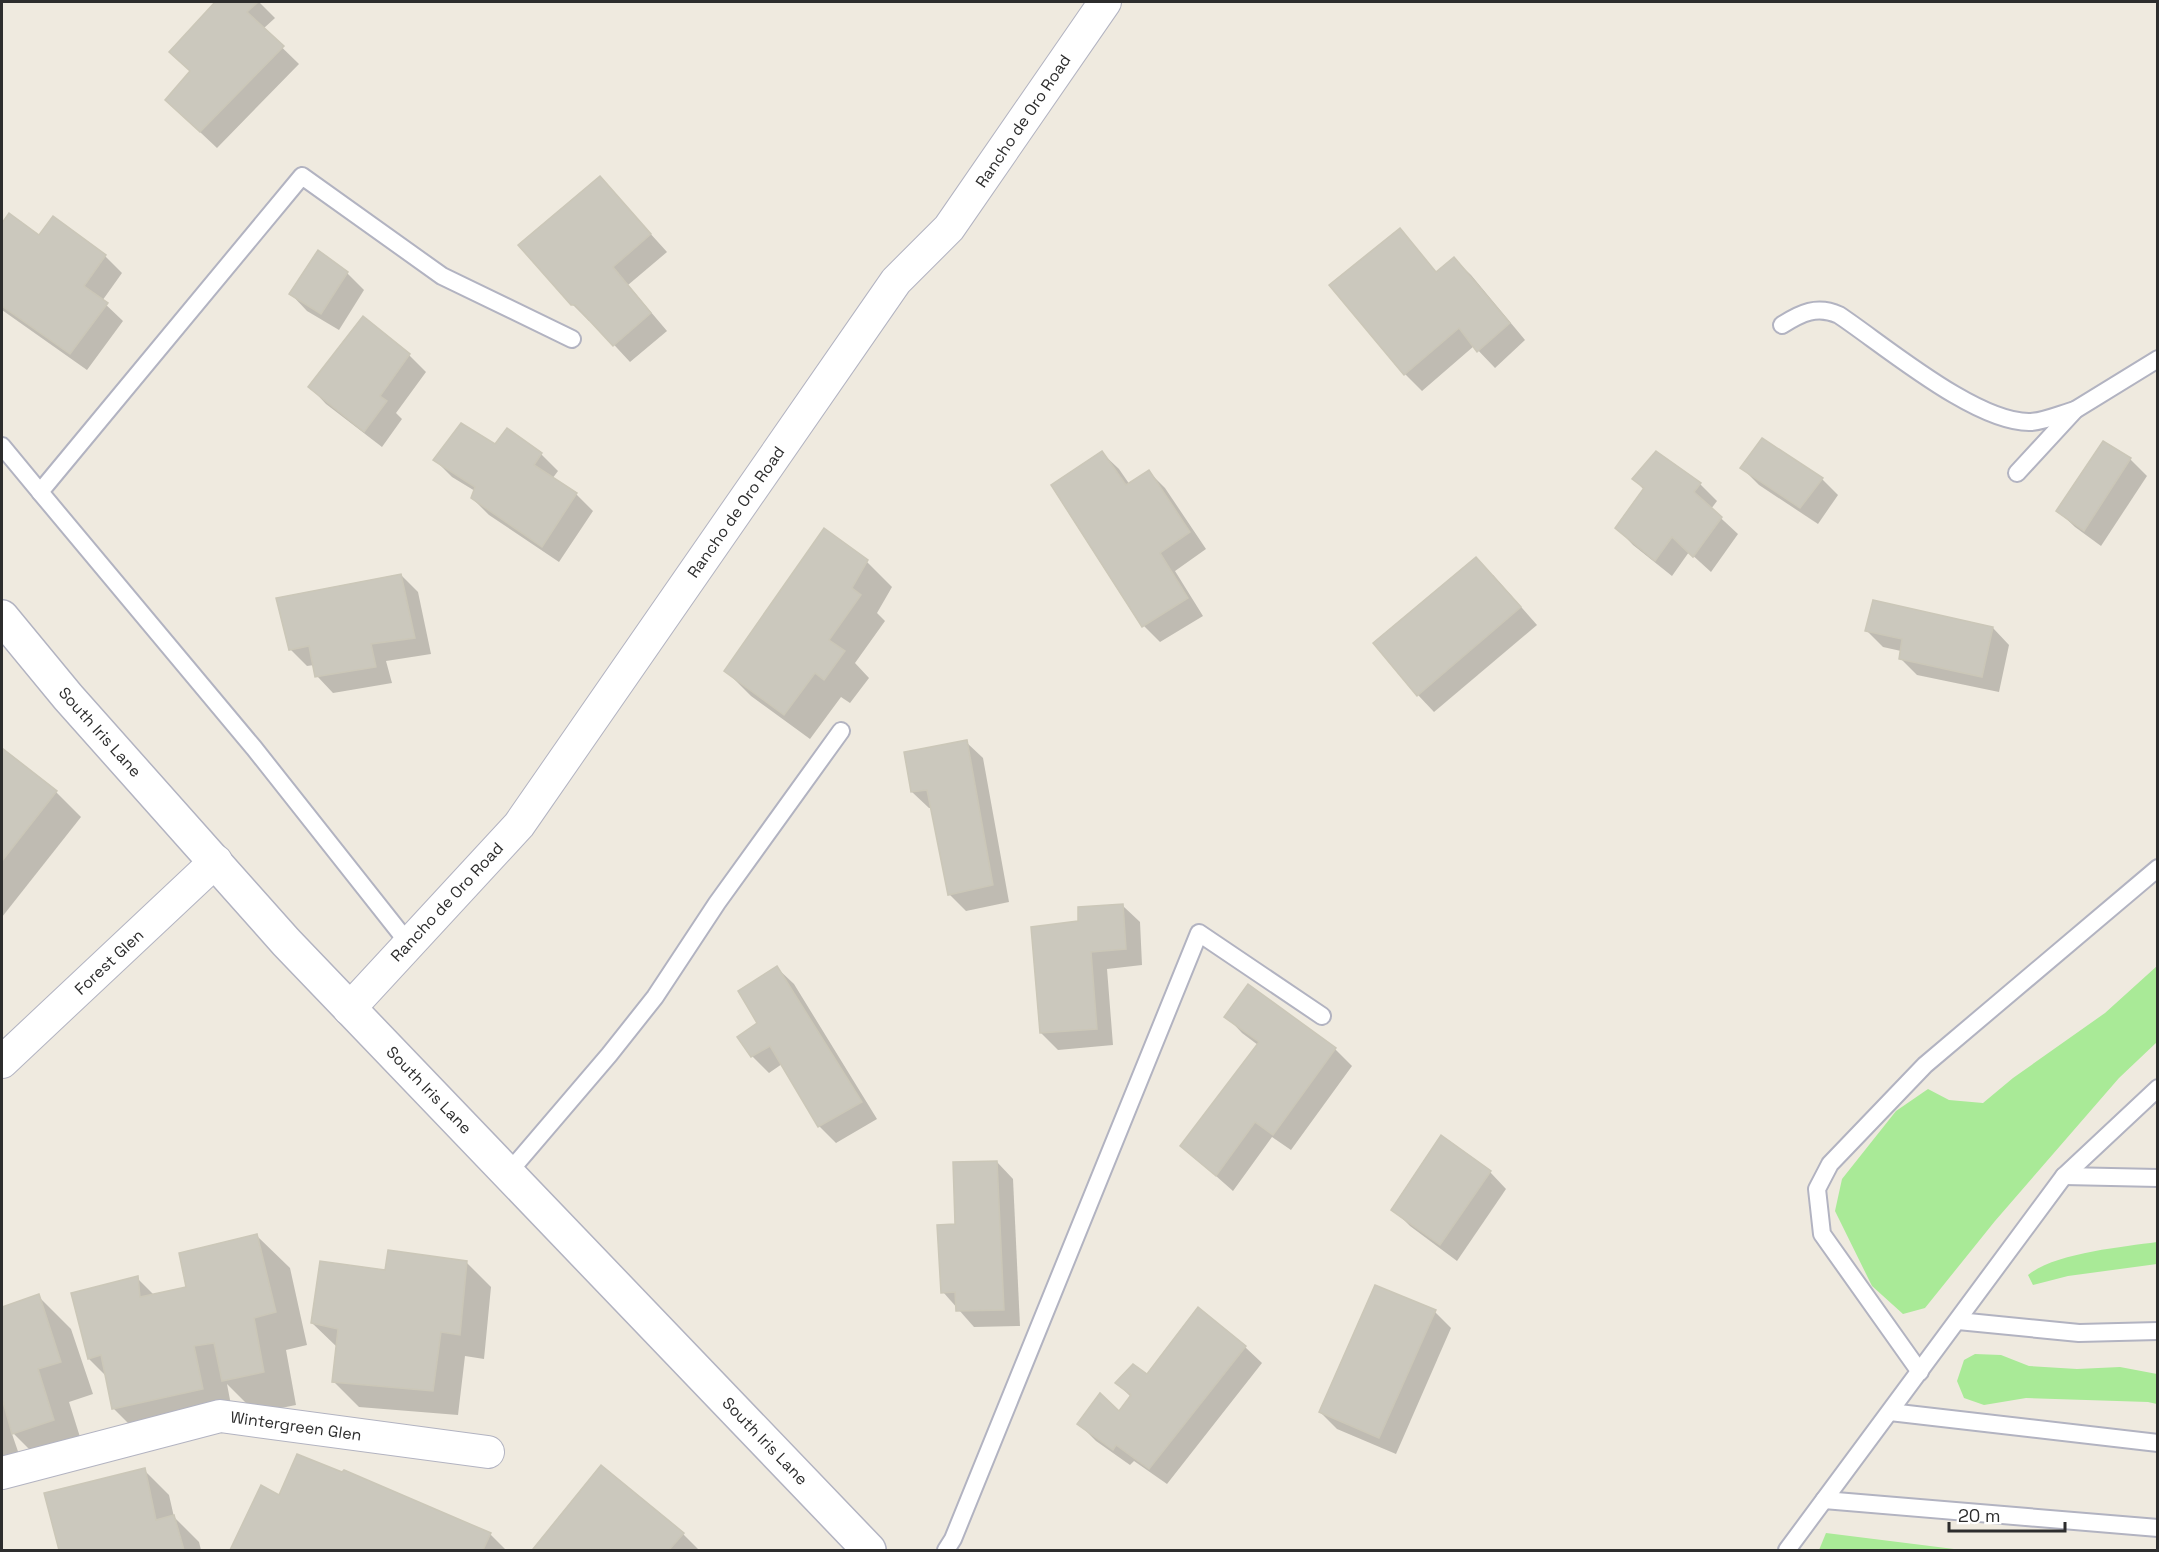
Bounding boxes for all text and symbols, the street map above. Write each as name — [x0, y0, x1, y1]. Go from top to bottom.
street label: Rancho de Oro Road — [971, 50, 1075, 192]
street label: Rancho de Oro Road — [683, 442, 789, 582]
street label: South Iris Lane — [54, 682, 146, 782]
street label: Rancho de Oro Road — [386, 838, 508, 966]
street label: Forest Glen — [70, 925, 148, 999]
street label: South Iris Lane — [382, 1042, 476, 1138]
street label: South Iris Lane — [718, 1393, 812, 1489]
street label: Wintergreen Glen — [229, 1406, 363, 1446]
scale bar — [1949, 1495, 2064, 1533]
text: 20 m — [1958, 1504, 2001, 1527]

